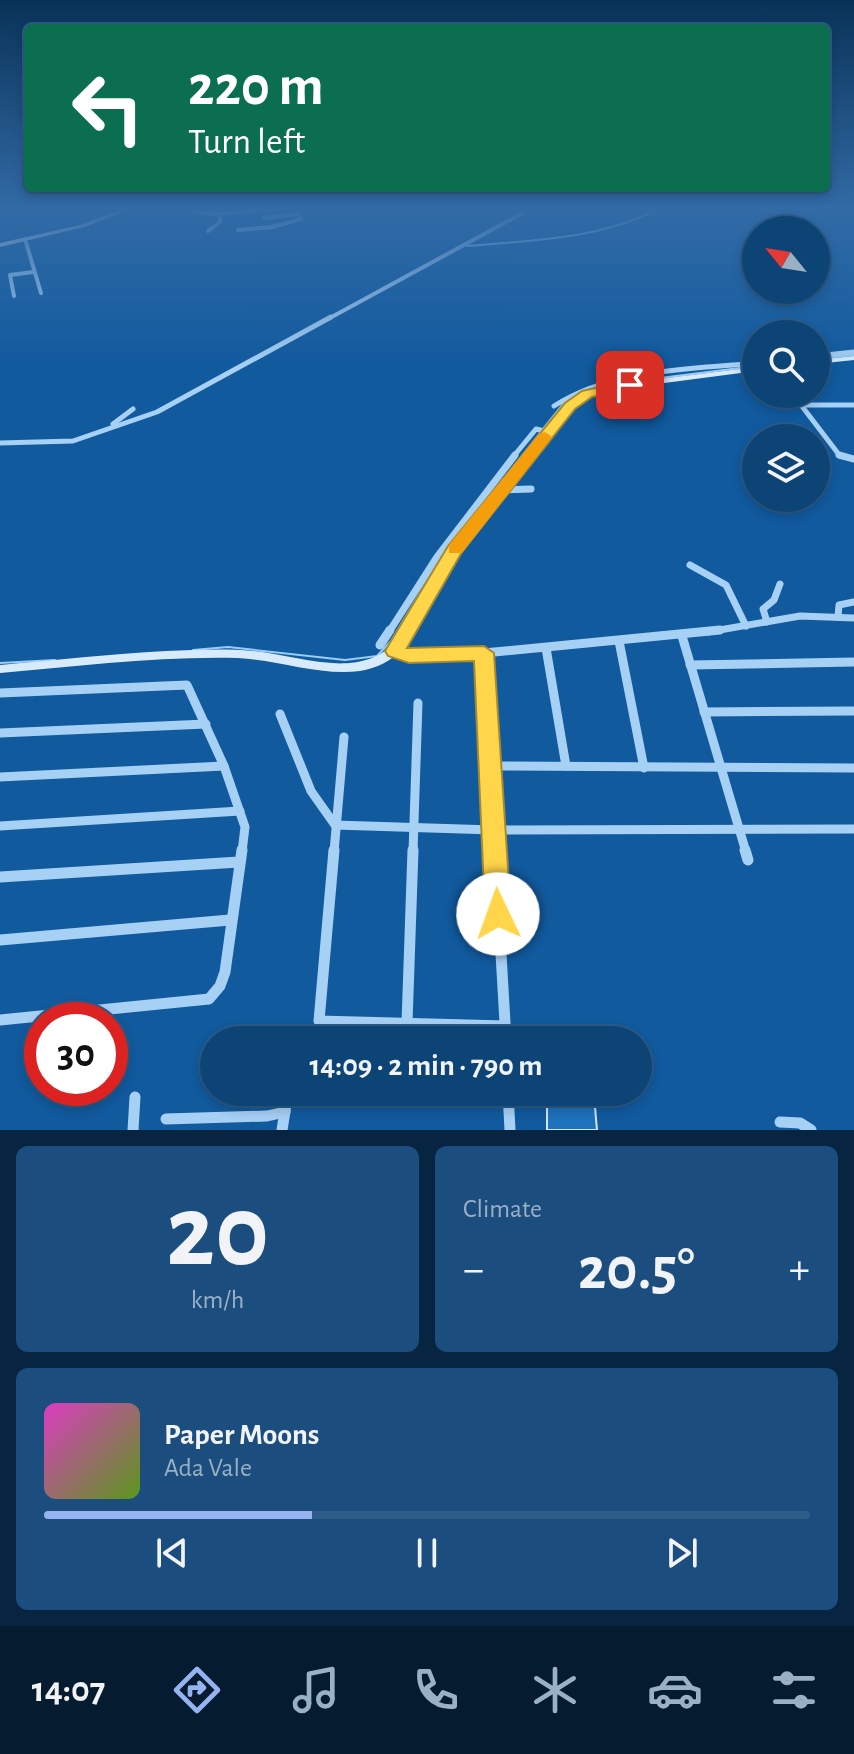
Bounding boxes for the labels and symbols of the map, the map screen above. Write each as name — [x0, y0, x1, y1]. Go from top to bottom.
north arrow — [742, 216, 830, 304]
pin — [596, 351, 664, 419]
position arrow — [456, 872, 540, 956]
speed limit sign: 30 — [24, 1002, 128, 1106]

